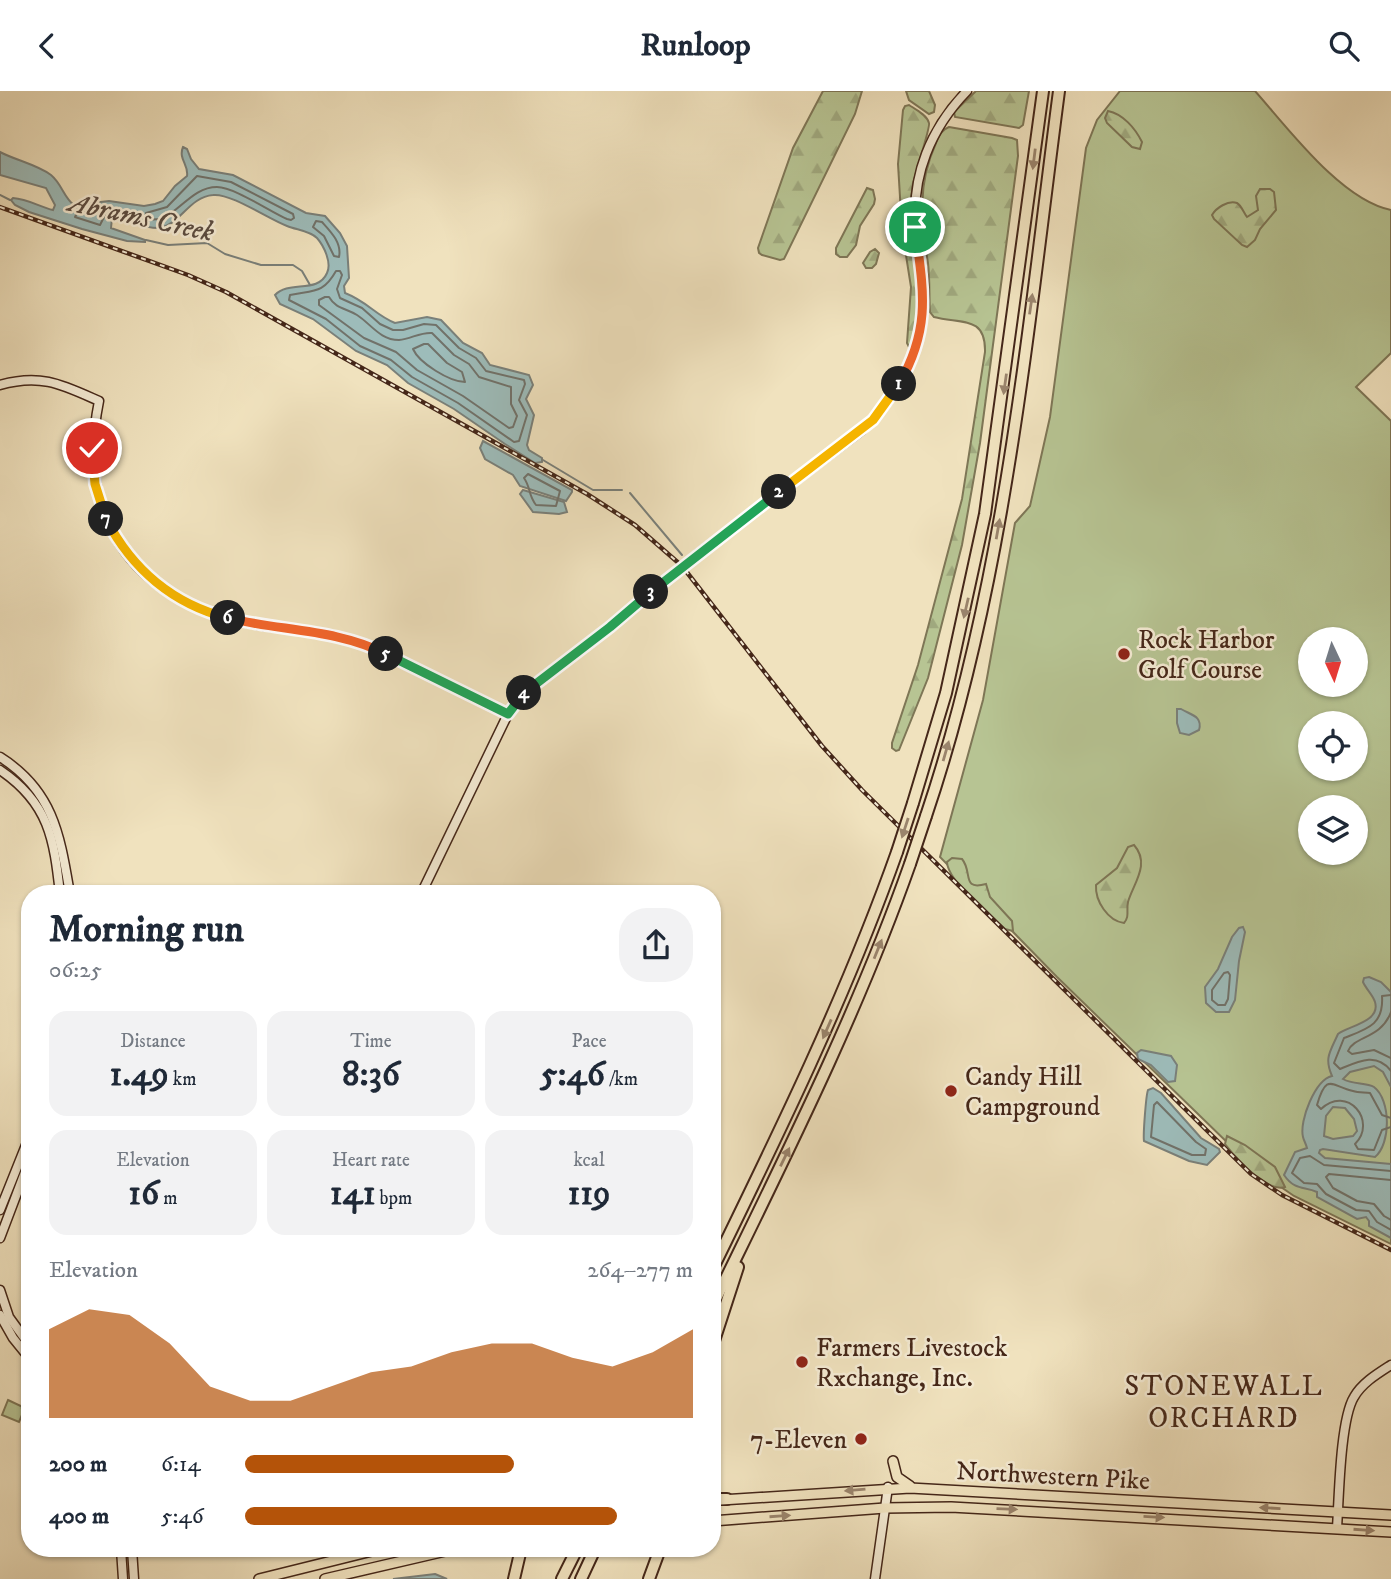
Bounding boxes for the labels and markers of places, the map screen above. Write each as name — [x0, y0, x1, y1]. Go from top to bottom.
pin — [885, 197, 945, 257]
pin: 1 — [881, 367, 916, 401]
pin — [62, 418, 122, 478]
pin: 2 — [762, 475, 796, 509]
pin: 7 — [88, 501, 124, 537]
pin: 3 — [634, 575, 668, 609]
pin: 6 — [210, 601, 246, 635]
place label: Rock Harbor Golf Course — [1138, 624, 1275, 687]
pin: 5 — [368, 637, 404, 671]
marker: Rock Harbor Golf Course — [1116, 646, 1132, 662]
pin: 4 — [506, 675, 542, 711]
place label: Candy Hill Campground — [965, 1061, 1100, 1124]
marker: Candy Hill Campground — [943, 1083, 959, 1099]
place label: Farmers Livestock Rxchange, Inc. — [816, 1332, 1007, 1395]
marker: Farmers Livestock Rxchange, Inc. — [794, 1354, 810, 1370]
place label: 7-Eleven — [750, 1424, 847, 1457]
marker: 7-Eleven — [853, 1431, 869, 1447]

